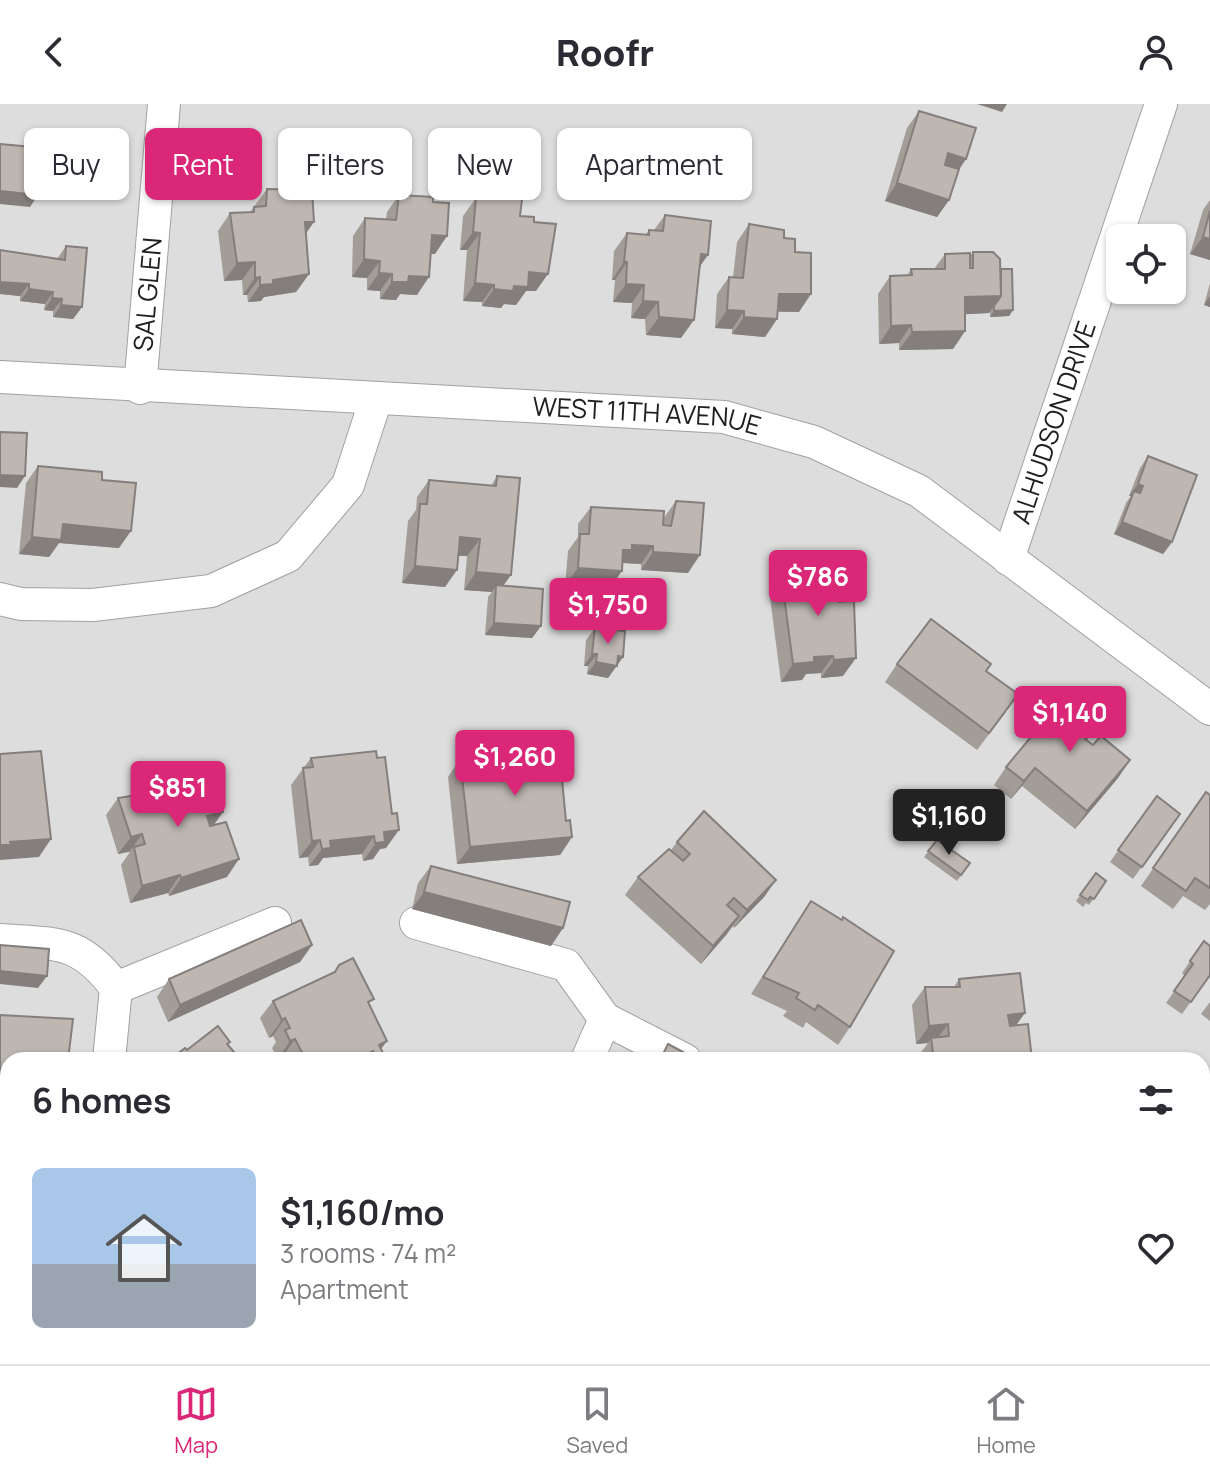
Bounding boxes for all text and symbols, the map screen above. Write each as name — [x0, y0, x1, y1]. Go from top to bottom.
text: Roofr — [556, 28, 654, 77]
icon: back — [32, 30, 76, 74]
icon: person — [1134, 30, 1178, 74]
chip: Buy — [24, 128, 129, 200]
chip: Rent — [145, 128, 262, 200]
chip: Filters — [278, 128, 412, 200]
chip: New — [428, 128, 541, 200]
chip: Apartment — [557, 128, 752, 200]
map controls — [1106, 224, 1186, 304]
button: locate — [1106, 224, 1186, 304]
street label: SAL GLEN — [124, 236, 170, 353]
street label: ALHUDSON DRIVE — [1002, 316, 1104, 528]
street label: WEST 11TH AVENUE — [532, 387, 765, 443]
pin: $786 — [771, 550, 865, 618]
text: $786 — [787, 558, 849, 594]
pin: $1,750 — [543, 578, 673, 646]
text: $1,750 — [568, 586, 648, 622]
pin: $1,140 — [1005, 686, 1135, 754]
text: $1,140 — [1032, 694, 1108, 730]
pin: $1,260 — [450, 730, 580, 798]
text: $1,260 — [473, 738, 557, 774]
pin: $851 — [131, 761, 225, 829]
text: $851 — [149, 769, 207, 805]
pin: $1,160 — [884, 789, 1014, 857]
text: $1,160 — [911, 797, 987, 833]
text: 6 homes — [32, 1077, 171, 1123]
icon: filters — [1134, 1078, 1178, 1122]
text: $1,160/mo — [280, 1189, 445, 1235]
icon: home — [96, 1200, 192, 1296]
icon: heart — [1134, 1226, 1178, 1270]
text: 3 rooms · 74 m² — [280, 1235, 456, 1271]
text: Apartment — [280, 1271, 409, 1307]
tab: Map — [174, 1382, 218, 1460]
tab: Saved — [566, 1382, 628, 1460]
tab: Home — [976, 1382, 1036, 1460]

